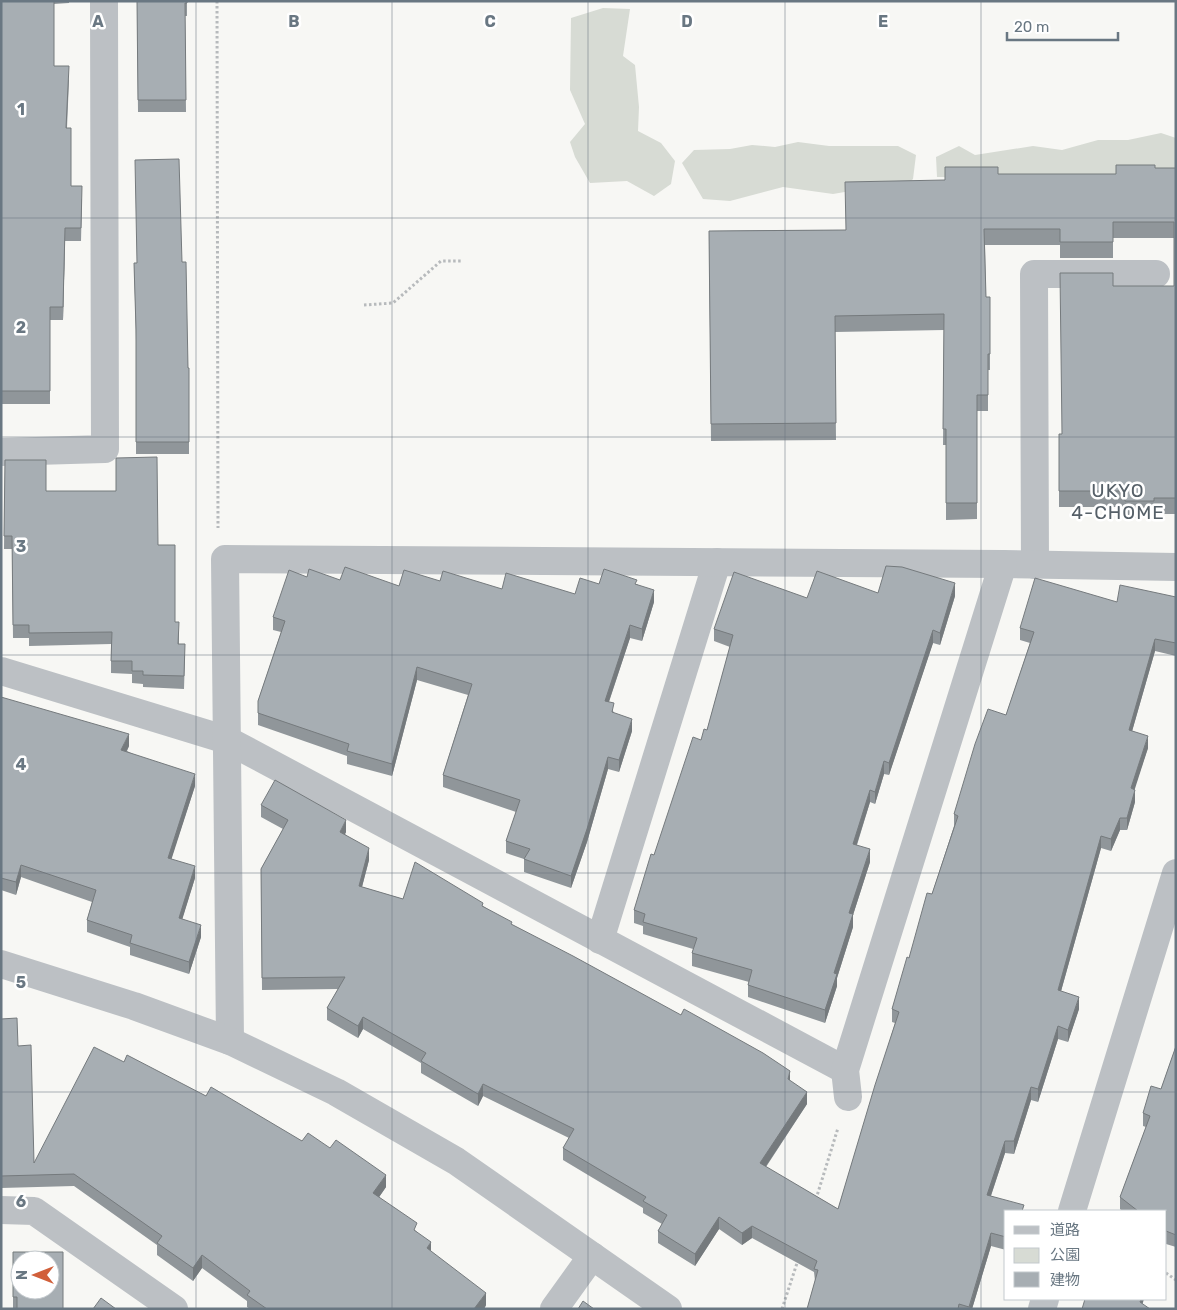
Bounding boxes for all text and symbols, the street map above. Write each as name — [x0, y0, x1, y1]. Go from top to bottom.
scale bar — [1007, 10, 1118, 42]
text: A — [92, 12, 104, 31]
text: B — [288, 12, 300, 31]
text: C — [484, 12, 496, 31]
text: D — [681, 12, 693, 31]
text: E — [878, 12, 888, 31]
text: 20 m — [1014, 18, 1049, 36]
text: 1 — [17, 100, 25, 119]
text: 2 — [16, 318, 26, 337]
district label: UKYO 4-CHOME — [1071, 479, 1165, 524]
text: 3 — [16, 537, 26, 556]
text: 4 — [16, 755, 27, 774]
text: 5 — [16, 973, 26, 992]
text: 6 — [16, 1192, 26, 1211]
legend — [1004, 1210, 1167, 1300]
text: 道路 — [1050, 1221, 1080, 1239]
text: 公園 — [1050, 1246, 1080, 1264]
north arrow — [10, 1250, 60, 1300]
text: N — [14, 1270, 31, 1280]
text: 建物 — [1050, 1271, 1080, 1289]

